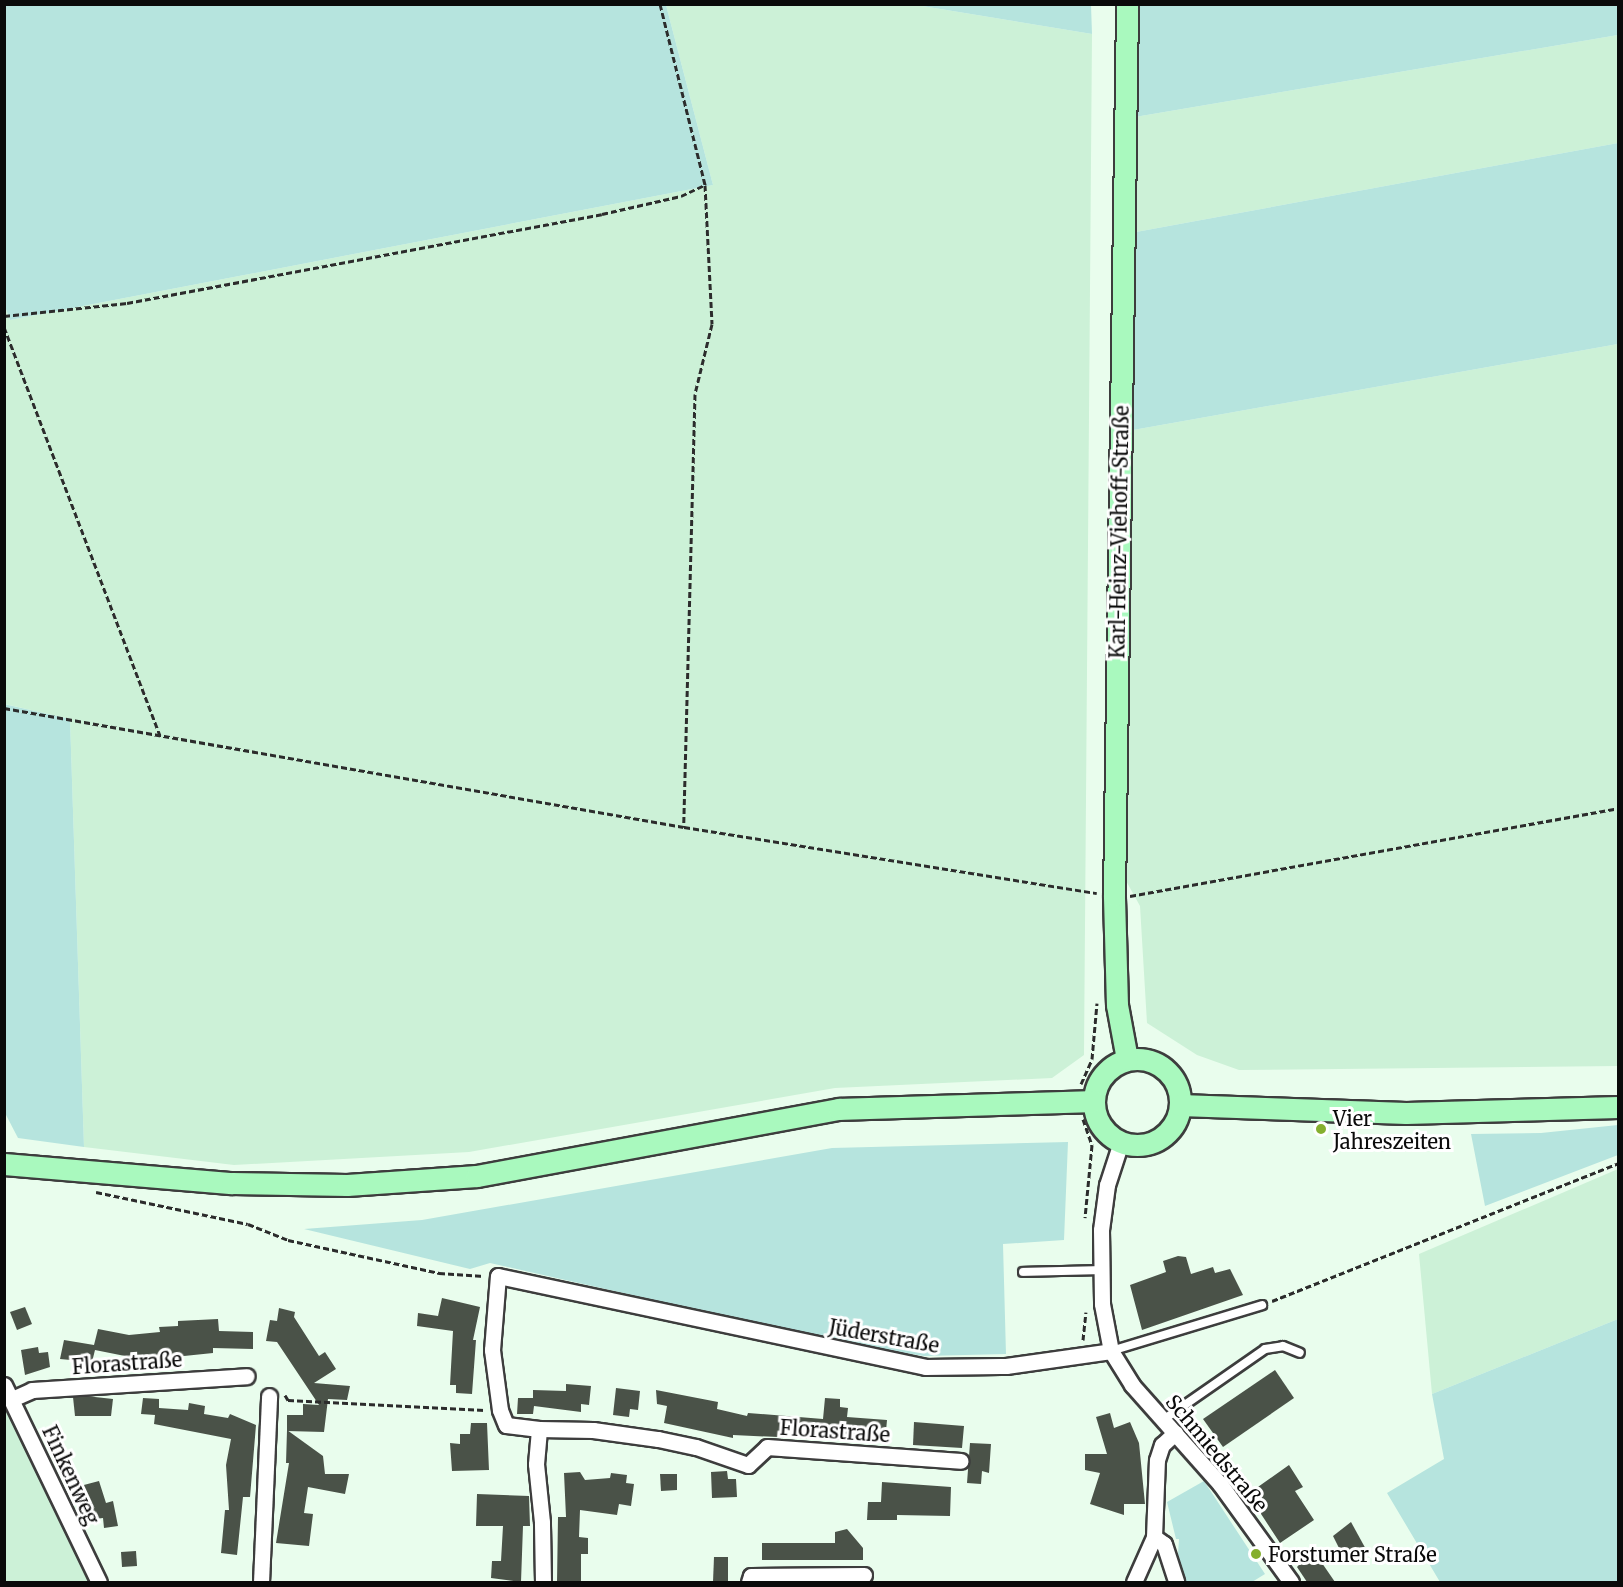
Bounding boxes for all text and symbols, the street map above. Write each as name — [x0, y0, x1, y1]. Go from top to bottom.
street label: Karl-Heinz-Viehoff-Straße — [1105, 405, 1133, 659]
place label: Vier Jahreszeiten — [1333, 1106, 1451, 1153]
marker: Vier Jahreszeiten — [1314, 1122, 1328, 1136]
street label: Jüderstraße — [827, 1314, 941, 1358]
street label: Florastraße — [71, 1347, 183, 1379]
street label: Schmiedstraße — [1161, 1390, 1273, 1516]
street label: Florastraße — [779, 1415, 891, 1447]
street label: Finkenweg — [38, 1422, 104, 1528]
place label: Forstumer Straße — [1268, 1542, 1437, 1566]
marker: Forstumer Straße — [1249, 1547, 1263, 1561]

